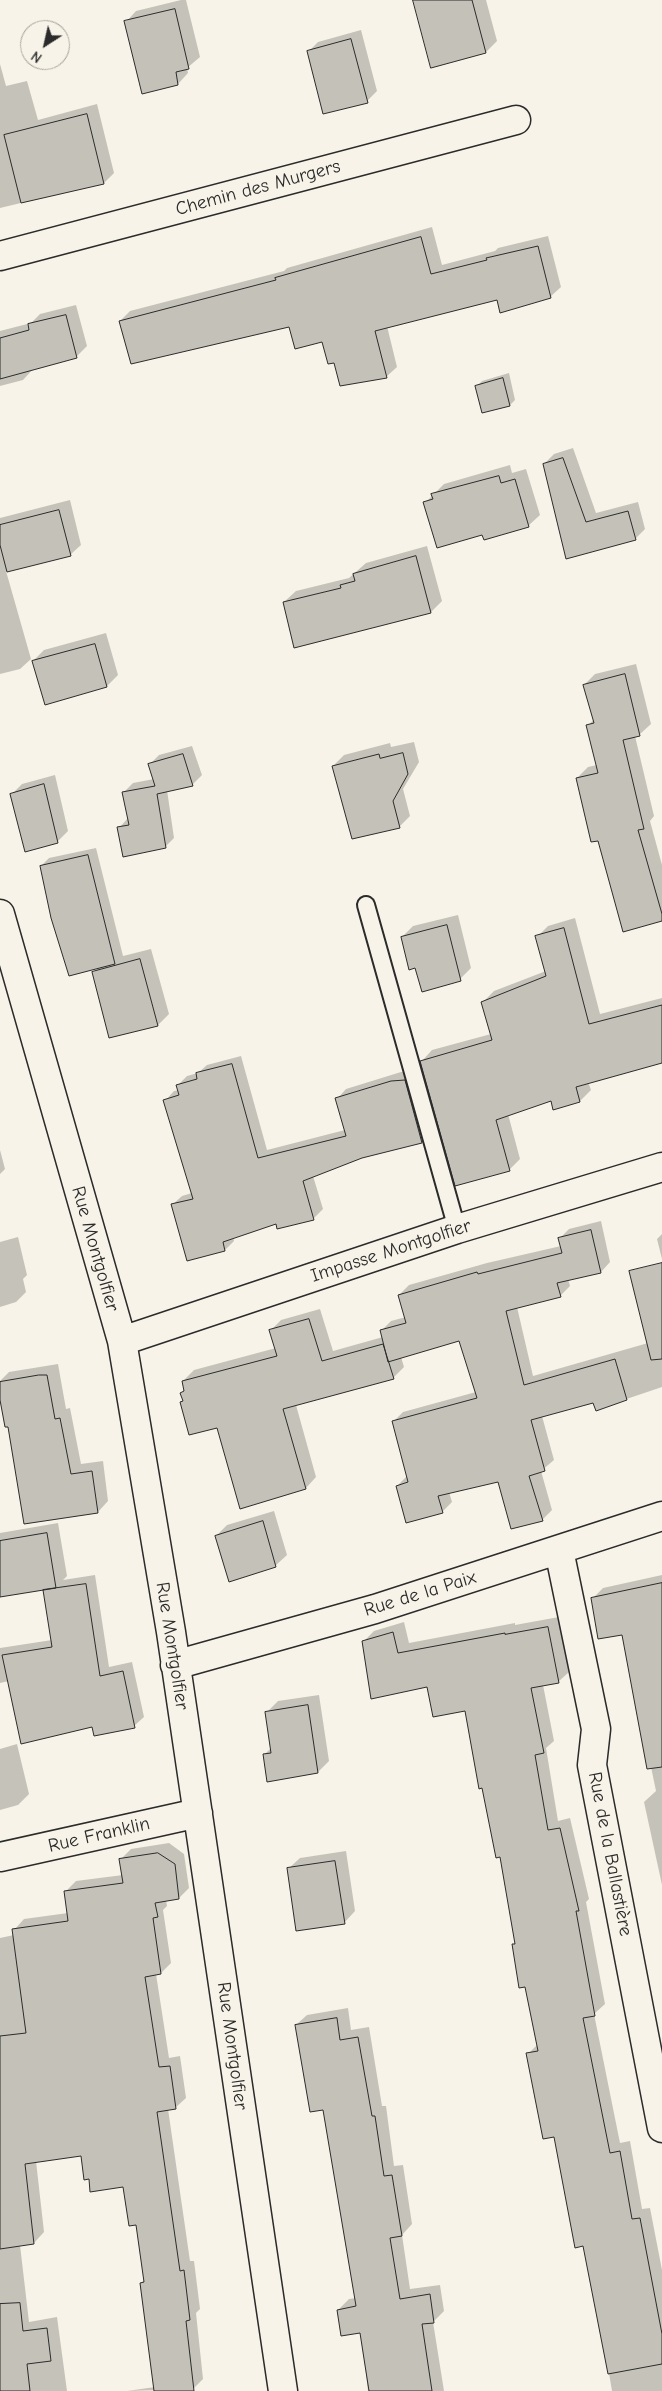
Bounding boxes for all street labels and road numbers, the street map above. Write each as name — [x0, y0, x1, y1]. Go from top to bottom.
street label: Chemin des Murgers — [173, 155, 343, 221]
street label: Rue Montgolfier — [66, 1184, 124, 1314]
street label: Impasse Montgolfier — [308, 1214, 474, 1288]
street label: Rue de la Paix — [361, 1566, 479, 1622]
street label: Rue Montgolfier — [151, 1580, 193, 1712]
street label: Rue de la Ballastière — [583, 1770, 637, 1938]
street label: Rue Franklin — [46, 1812, 152, 1858]
street label: Rue Montgolfier — [212, 1980, 252, 2112]

